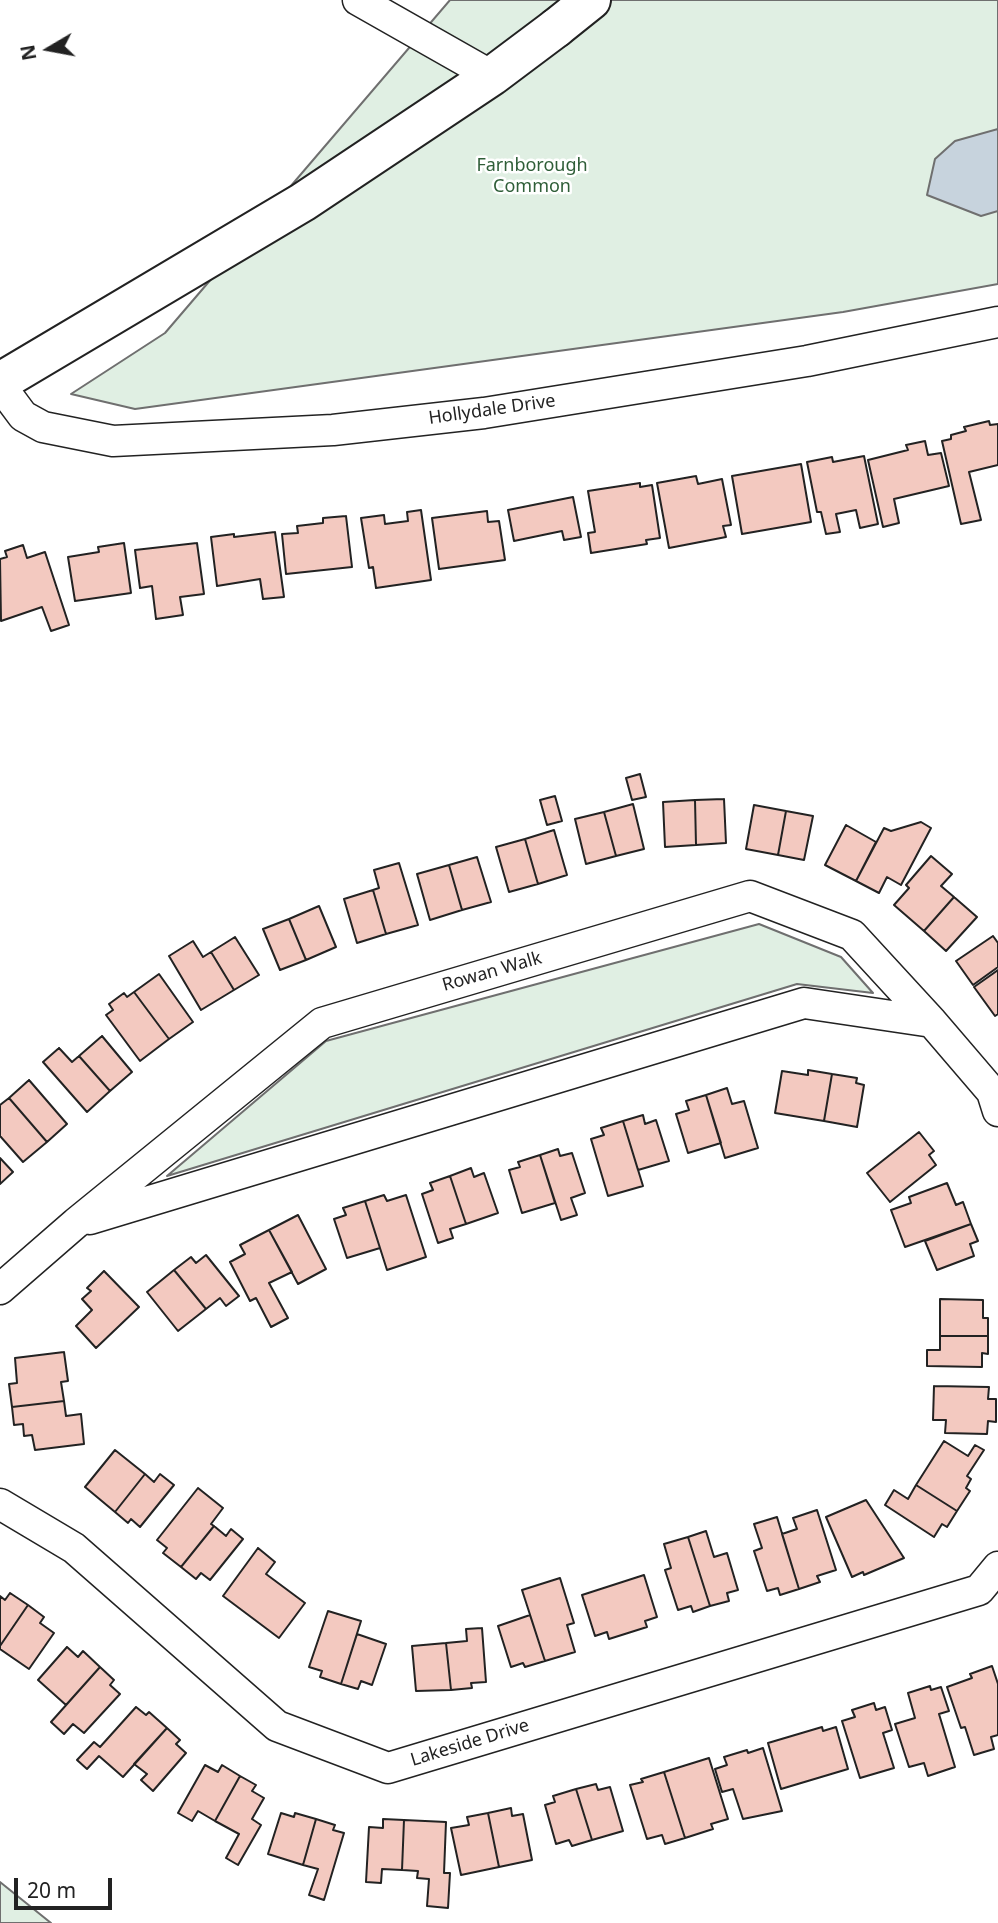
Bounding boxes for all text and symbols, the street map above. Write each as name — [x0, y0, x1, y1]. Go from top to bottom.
north arrow — [14, 14, 84, 84]
text: N — [14, 43, 42, 63]
park label: Farnborough Common — [476, 155, 588, 198]
street label: Hollydale Drive — [427, 390, 557, 430]
street label: Rowan Walk — [440, 947, 544, 997]
street label: Lakeside Drive — [408, 1715, 532, 1771]
scale bar — [18, 1864, 116, 1908]
text: 20 m — [27, 1876, 76, 1904]

